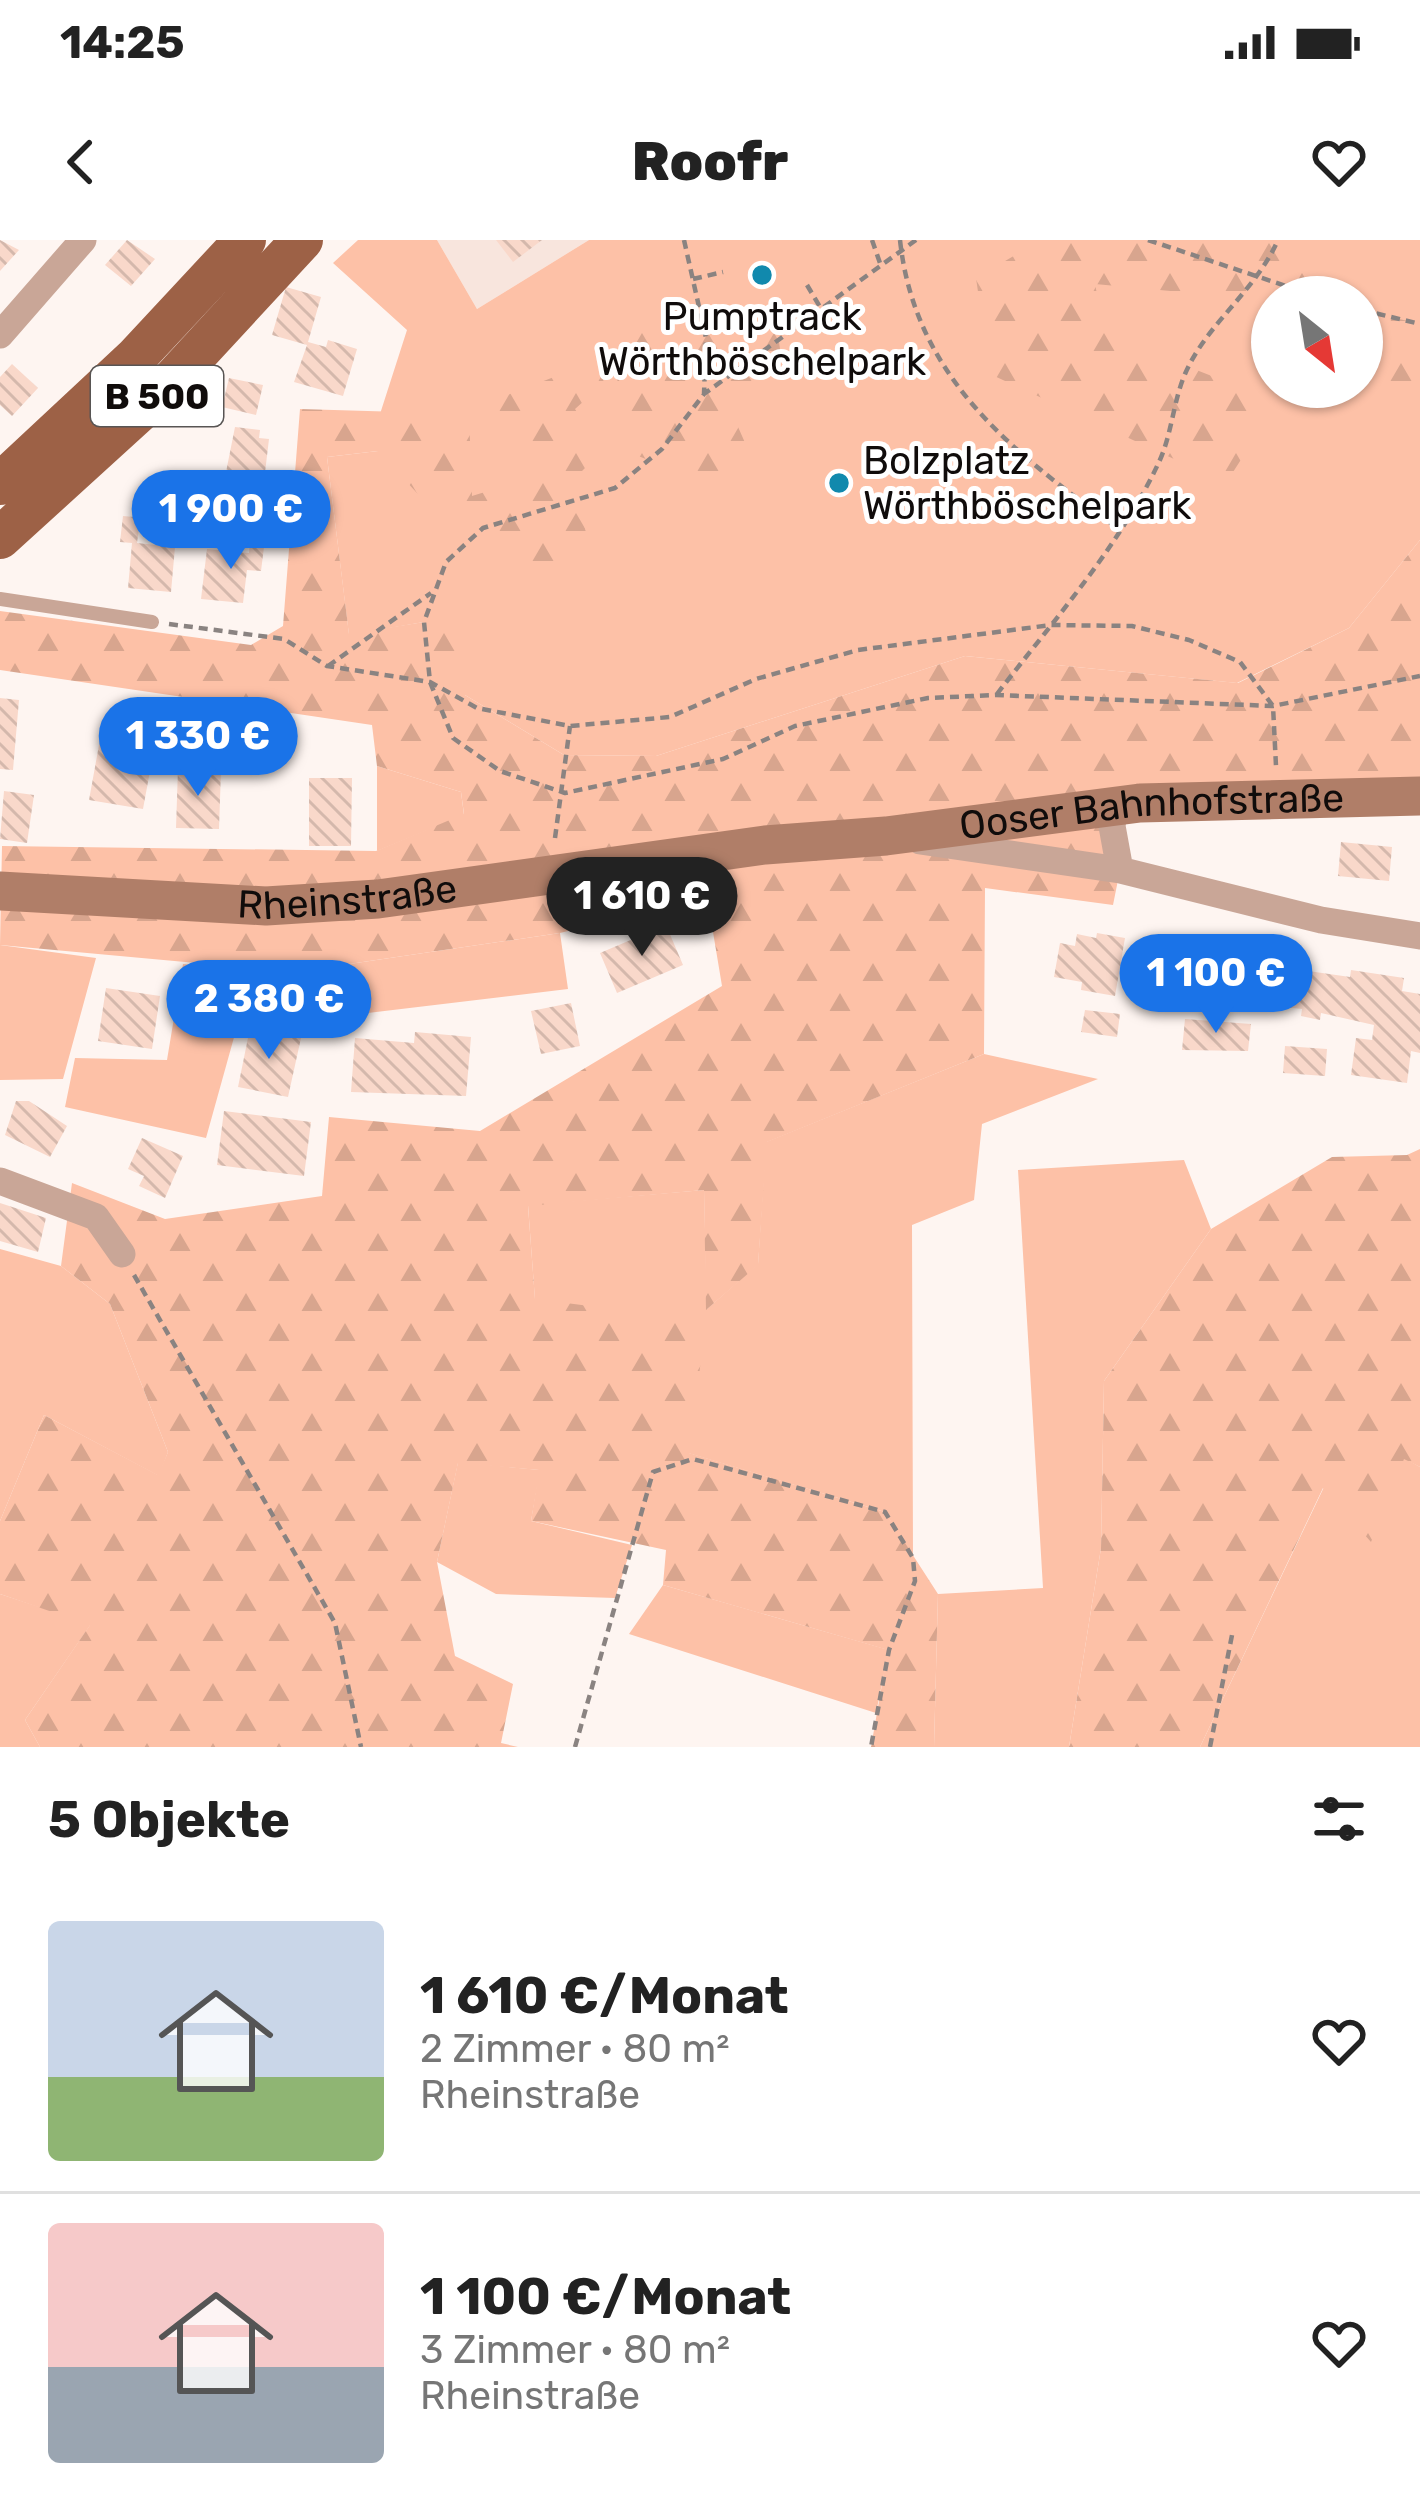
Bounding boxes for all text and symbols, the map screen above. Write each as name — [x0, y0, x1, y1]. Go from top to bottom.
text: 14:25 — [60, 16, 185, 69]
icon: back — [48, 129, 114, 195]
icon: heart — [1306, 129, 1372, 195]
text: Roofr — [632, 130, 788, 194]
marker: Pumptrack Wörthböschelpark — [749, 262, 775, 288]
north arrow — [1251, 276, 1383, 408]
map controls — [1251, 276, 1383, 408]
place label: Pumptrack Wörthböschelpark — [598, 294, 926, 385]
road number: B 500 — [91, 366, 223, 426]
place label: Bolzplatz Wörthböschelpark — [863, 438, 1191, 529]
pin: 1 900 € — [120, 470, 342, 572]
marker: Bolzplatz Wörthböschelpark — [826, 470, 852, 496]
text: 1 900 € — [159, 486, 303, 532]
pin: 1 330 € — [87, 697, 309, 799]
text: 1 330 € — [126, 713, 270, 759]
street label: Ooser Bahnhofstraße — [957, 775, 1345, 849]
pin: 1 610 € — [531, 857, 753, 959]
street label: Rheinstraße — [236, 865, 460, 929]
text: 1 610 € — [573, 873, 711, 919]
pin: 1 100 € — [1105, 934, 1327, 1036]
text: 1 100 € — [1146, 950, 1286, 996]
pin: 2 380 € — [158, 960, 380, 1062]
text: 2 380 € — [193, 976, 345, 1022]
icon: filters — [1306, 1786, 1372, 1852]
text: 5 Objekte — [48, 1789, 290, 1850]
text: 1 610 €/Monat — [420, 1965, 789, 2026]
icon: home — [144, 1969, 288, 2113]
icon: heart — [1306, 2008, 1372, 2074]
text: 2 Zimmer · 80 m² — [420, 2026, 729, 2072]
text: Rheinstraße — [420, 2072, 640, 2118]
text: 1 100 €/Monat — [420, 2266, 791, 2327]
icon: home — [144, 2271, 288, 2415]
icon: heart — [1306, 2310, 1372, 2376]
text: 3 Zimmer · 80 m² — [420, 2327, 730, 2373]
text: Rheinstraße — [420, 2373, 640, 2419]

